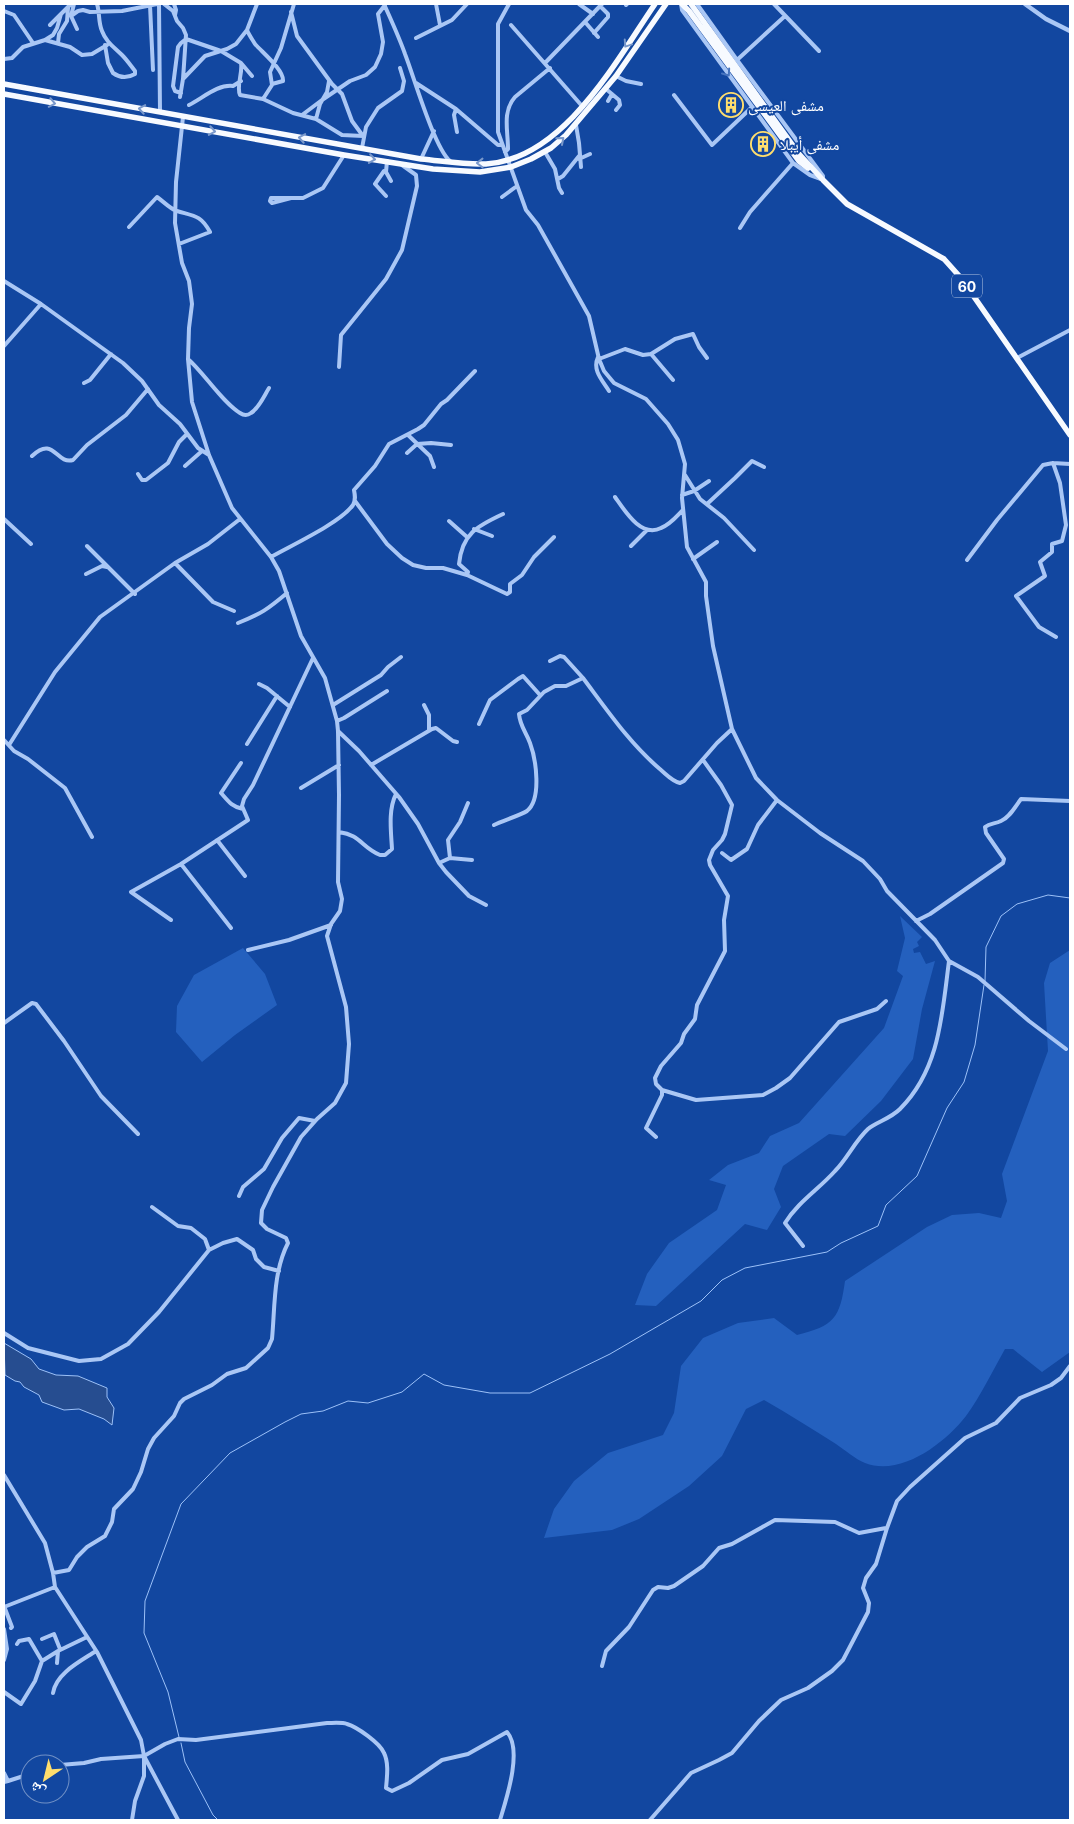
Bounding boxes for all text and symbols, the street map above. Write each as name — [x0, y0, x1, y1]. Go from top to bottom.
one-way arrow — [624, 39, 634, 48]
one-way arrow — [721, 67, 730, 77]
building icon: مشفى العيسى — [718, 92, 744, 118]
place label: مشفى العيسى — [748, 96, 824, 116]
one-way arrow — [47, 98, 56, 108]
one-way arrow — [138, 105, 147, 115]
one-way arrow — [207, 125, 216, 136]
building icon: مشفى أيبلا — [750, 131, 776, 157]
one-way arrow — [298, 133, 307, 143]
place label: مشفى أيبلا — [780, 135, 840, 155]
one-way arrow — [555, 137, 564, 146]
one-way arrow — [368, 153, 376, 164]
one-way arrow — [476, 158, 484, 168]
road number: 60 — [952, 274, 982, 298]
north arrow — [20, 1754, 70, 1804]
text: ش — [26, 1778, 49, 1801]

